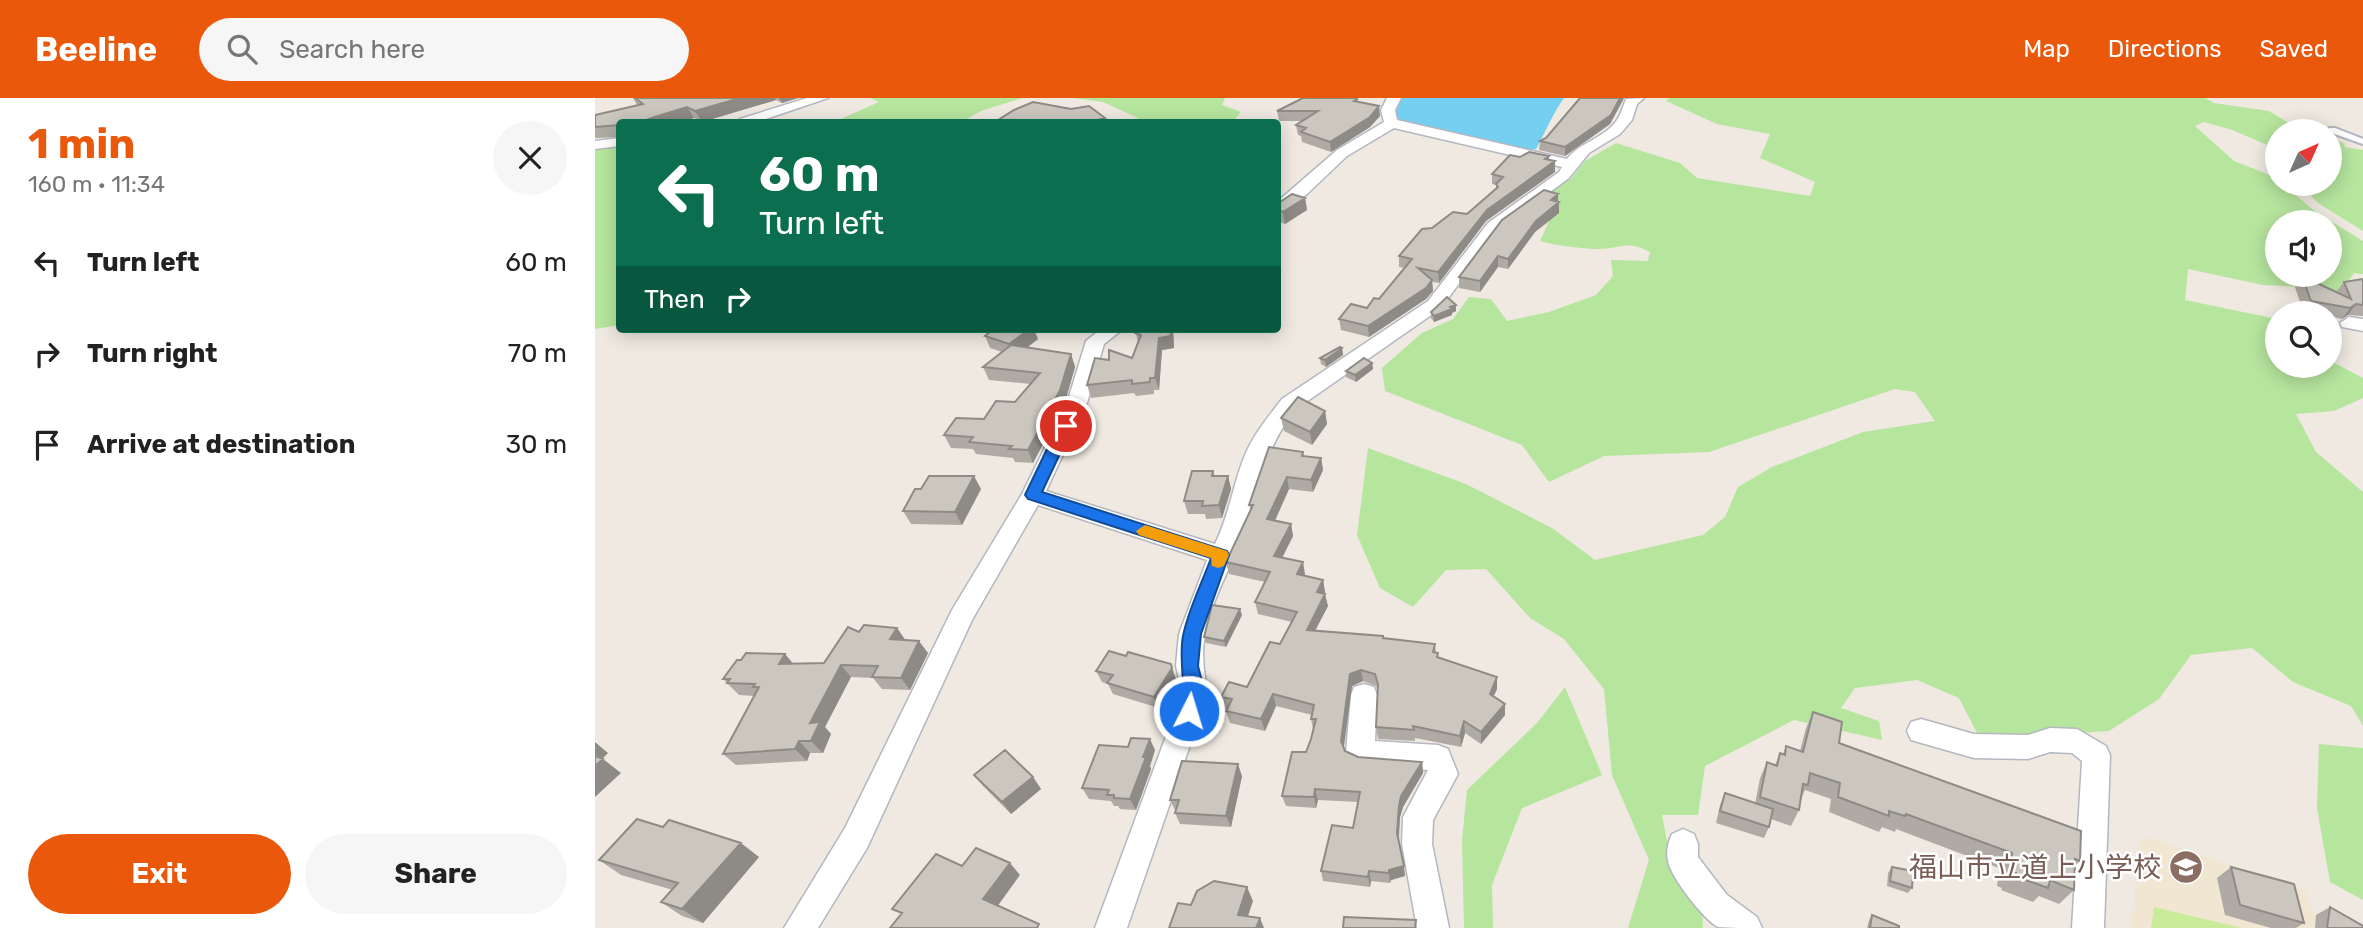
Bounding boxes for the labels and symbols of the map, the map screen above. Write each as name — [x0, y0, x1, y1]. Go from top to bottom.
north arrow — [2265, 119, 2341, 196]
pin — [1036, 396, 1096, 456]
position arrow — [1152, 674, 1226, 748]
school or university icon: 福山市立道上小学校 — [2167, 848, 2205, 886]
place label: 福山市立道上小学校 — [1909, 851, 2161, 884]

